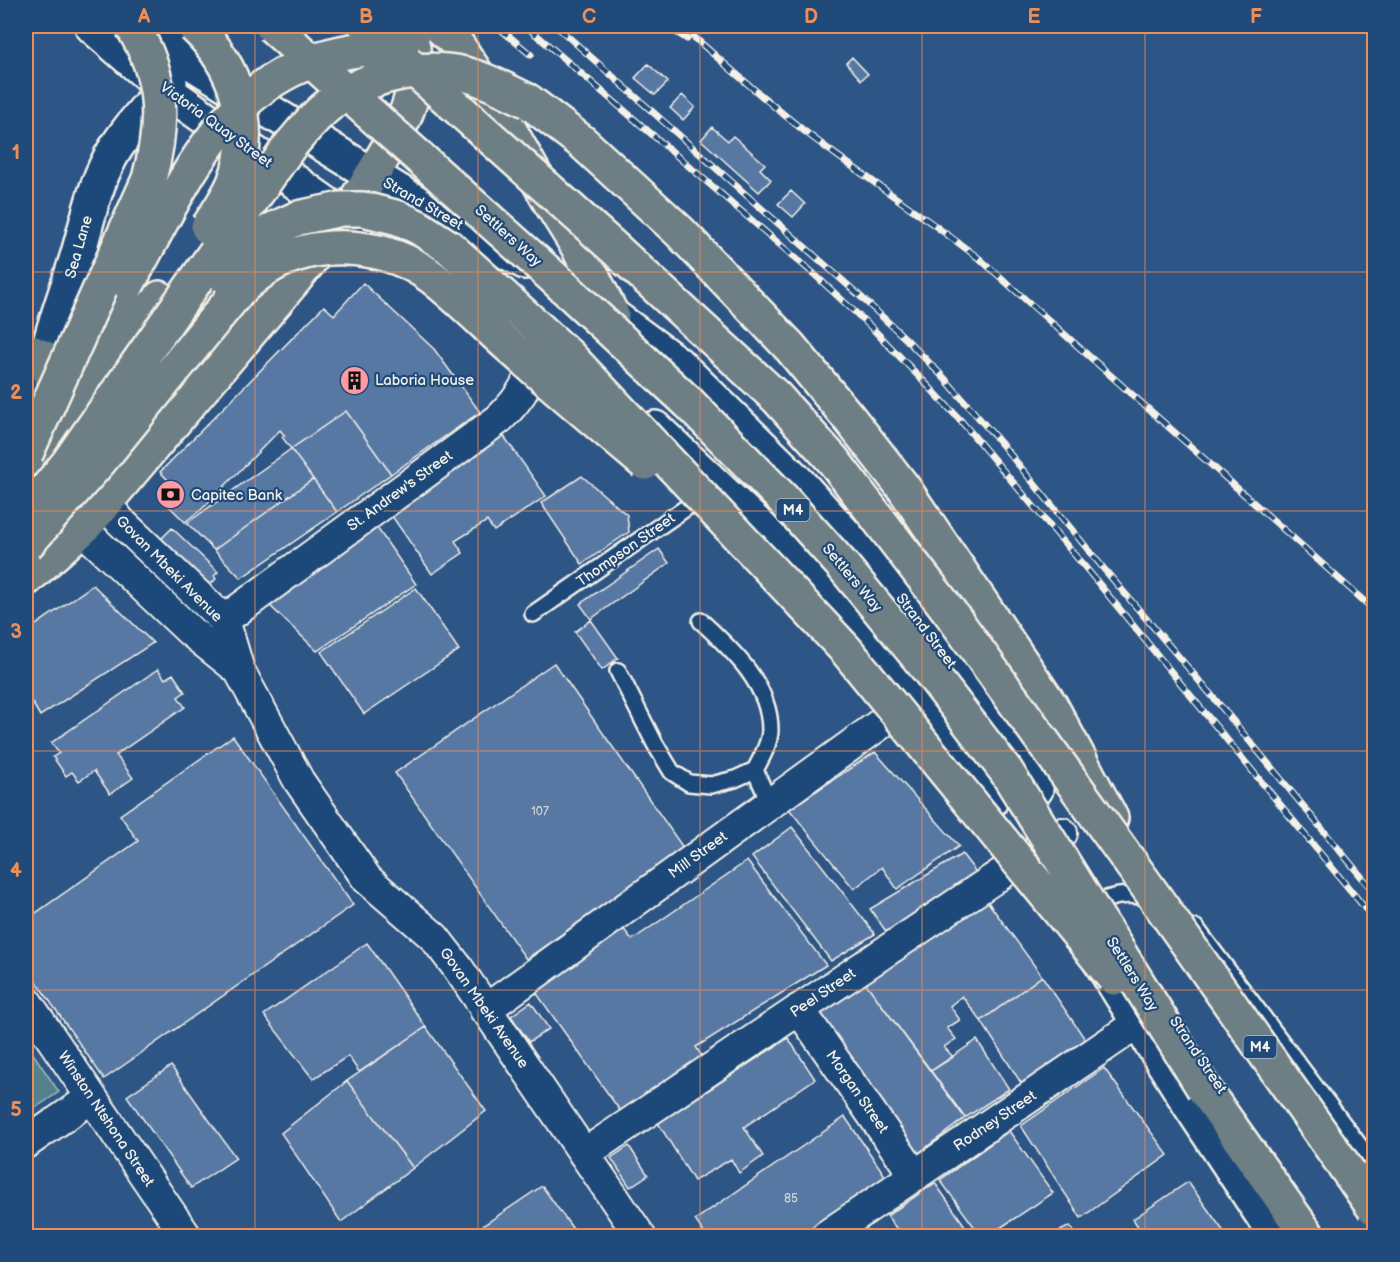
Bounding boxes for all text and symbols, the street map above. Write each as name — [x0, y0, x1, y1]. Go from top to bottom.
text: A — [137, 5, 151, 29]
text: B — [359, 5, 373, 29]
text: C — [582, 5, 596, 29]
text: D — [804, 5, 818, 29]
text: E — [1028, 5, 1041, 29]
text: F — [1250, 5, 1262, 29]
street label: Victoria Quay Street — [156, 78, 276, 172]
text: 1 — [12, 141, 20, 165]
street label: Strand Street — [380, 173, 467, 235]
street label: Settlers Way — [471, 201, 546, 271]
street label: Sea Lane — [61, 213, 97, 281]
building icon: Laboria House — [338, 364, 370, 396]
place label: Laboria House — [375, 371, 474, 390]
text: 2 — [10, 381, 22, 405]
street label: St. Andrew's Street — [344, 446, 457, 536]
bank icon: Capitec Bank — [154, 479, 186, 511]
place label: Capitec Bank — [191, 486, 283, 505]
road number: M4 — [776, 499, 810, 521]
street label: Thompson Street — [573, 509, 679, 591]
street label: Govan Mbeki Avenue — [112, 512, 226, 626]
street label: Settlers Way — [818, 540, 886, 616]
street label: Strand Street — [892, 590, 961, 673]
text: 3 — [10, 620, 22, 644]
house number: 107 — [531, 804, 549, 819]
street label: Mill Street — [665, 827, 731, 883]
text: 4 — [10, 859, 22, 883]
street label: Settlers Way — [1102, 933, 1162, 1015]
street label: Govan Mbeki Avenue — [435, 944, 533, 1072]
street label: Peel Street — [787, 964, 860, 1022]
street label: Strand Street — [1165, 1013, 1231, 1098]
road number: M4 — [1244, 1036, 1276, 1058]
street label: Morgan Street — [821, 1047, 893, 1138]
street label: Winston Ntshona Street — [54, 1048, 159, 1191]
street label: Rodney Street — [950, 1086, 1040, 1156]
text: 5 — [10, 1098, 22, 1122]
house number: 85 — [784, 1191, 798, 1206]

